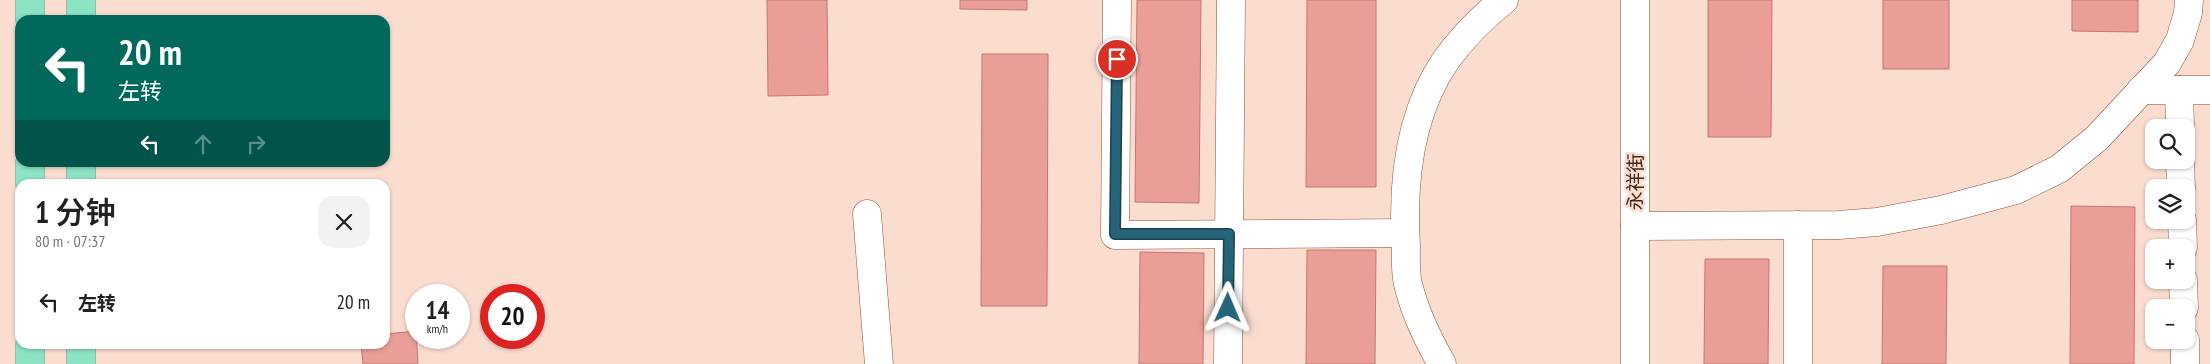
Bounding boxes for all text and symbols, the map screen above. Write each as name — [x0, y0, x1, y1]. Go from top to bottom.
text: 20 m — [118, 29, 182, 75]
icon: left — [35, 35, 100, 100]
pin — [1096, 38, 1138, 80]
icon: arrive — [1103, 45, 1131, 73]
text: 左转 — [118, 77, 162, 105]
map controls — [2145, 119, 2195, 349]
button: search — [2145, 119, 2195, 169]
icon: left — [136, 130, 164, 158]
icon: ahead — [189, 130, 217, 158]
icon: right — [242, 130, 270, 158]
street label: 永祥街 — [1623, 153, 1647, 211]
button: layers — [2145, 179, 2195, 229]
text: 1 分钟 — [35, 192, 116, 231]
button: close — [318, 196, 370, 248]
text: 80 m · 07:37 — [35, 231, 106, 251]
button: + — [2145, 239, 2195, 289]
position arrow — [1201, 281, 1253, 333]
speed limit sign: 20 — [480, 284, 545, 349]
icon: left — [35, 288, 63, 316]
text: 20 m — [337, 290, 370, 314]
text: 左转 — [78, 291, 116, 315]
text: 14 — [426, 294, 449, 326]
button: − — [2145, 299, 2195, 349]
text: km/h — [427, 321, 448, 336]

